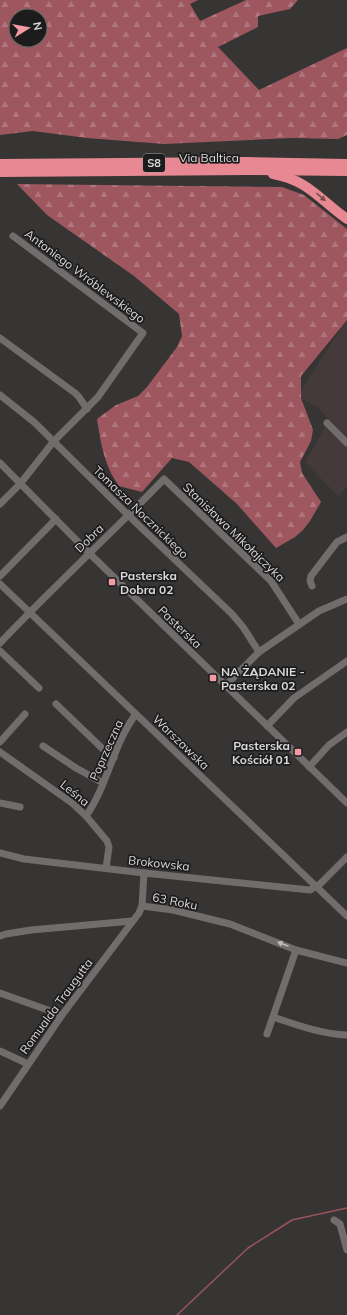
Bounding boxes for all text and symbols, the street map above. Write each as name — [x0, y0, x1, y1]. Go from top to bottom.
north arrow — [8, 8, 48, 48]
text: N — [30, 21, 45, 32]
street label: Via Baltica — [179, 150, 239, 165]
road number: S8 — [143, 154, 165, 172]
one-way arrow — [315, 193, 326, 202]
street label: Antoniego Wróblewskiego — [22, 226, 148, 326]
street label: Tomasza Nocznickiego — [90, 463, 192, 562]
street label: Stanisława Mikołajczyka — [180, 479, 288, 585]
street label: Dobra — [71, 521, 107, 555]
place label: Pasterska Dobra 02 — [120, 568, 177, 597]
marker: Pasterska Dobra 02 — [107, 577, 117, 587]
street label: Pasterska — [155, 603, 205, 651]
place label: NA ŻĄDANIE - Pasterska 02 — [221, 664, 305, 693]
marker: NA ŻĄDANIE - Pasterska 02 — [208, 673, 218, 683]
street label: Warszawska — [150, 711, 212, 773]
street label: Poprzeczna — [86, 717, 126, 783]
place label: Pasterska Kościół 01 — [232, 738, 290, 767]
marker: Pasterska Kościół 01 — [293, 747, 303, 757]
street label: Leśna — [57, 777, 93, 809]
street label: Brokowska — [128, 852, 190, 874]
street label: 63 Roku — [151, 889, 199, 913]
one-way arrow — [276, 941, 288, 947]
street label: Romualda Traugutta — [16, 955, 96, 1057]

